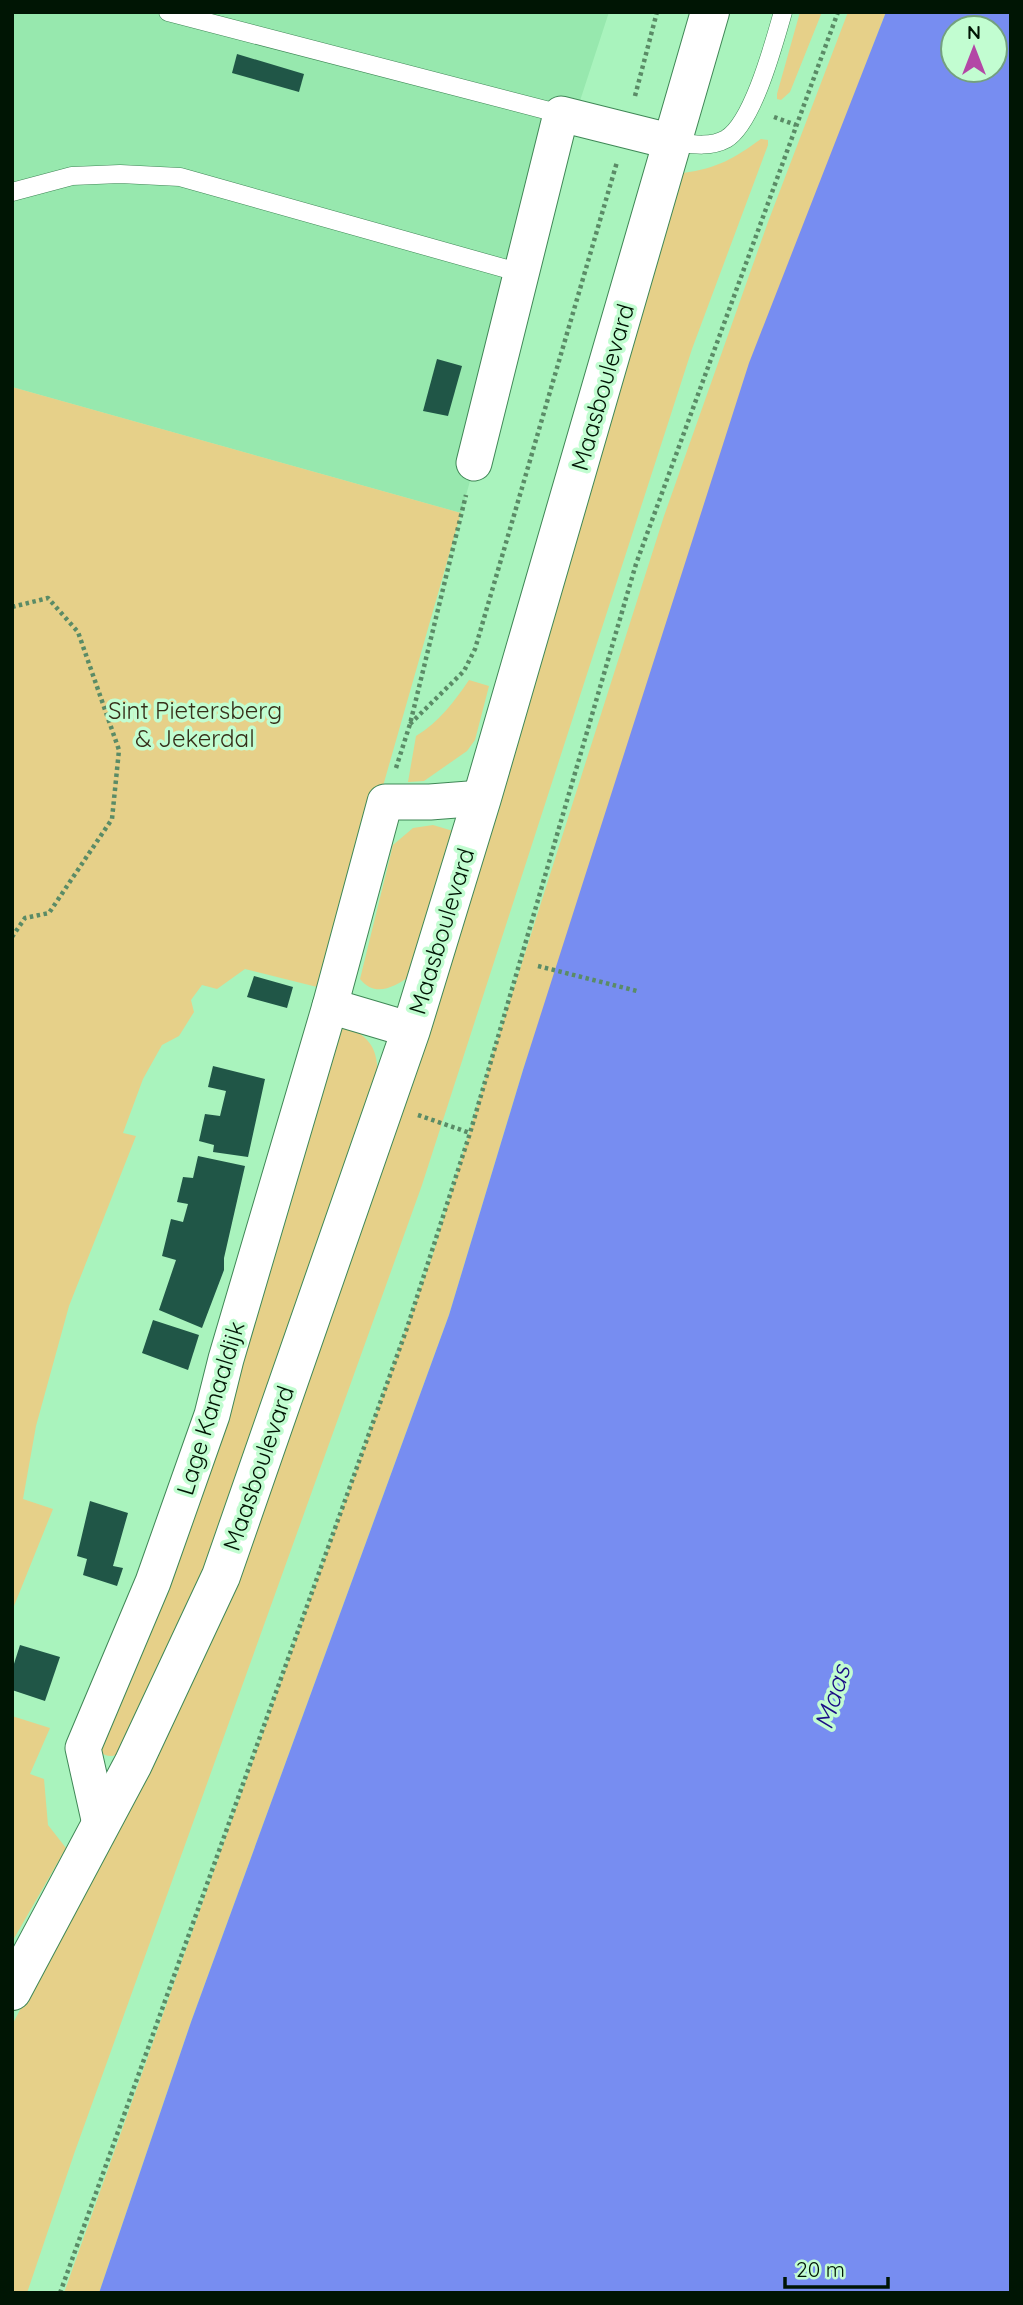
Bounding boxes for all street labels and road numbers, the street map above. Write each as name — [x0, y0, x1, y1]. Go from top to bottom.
street label: Maasboulevard — [564, 300, 640, 474]
street label: Maasboulevard — [401, 844, 481, 1018]
street label: Lage Kanaaldijk — [169, 1317, 251, 1499]
street label: Maasboulevard — [216, 1382, 300, 1554]

